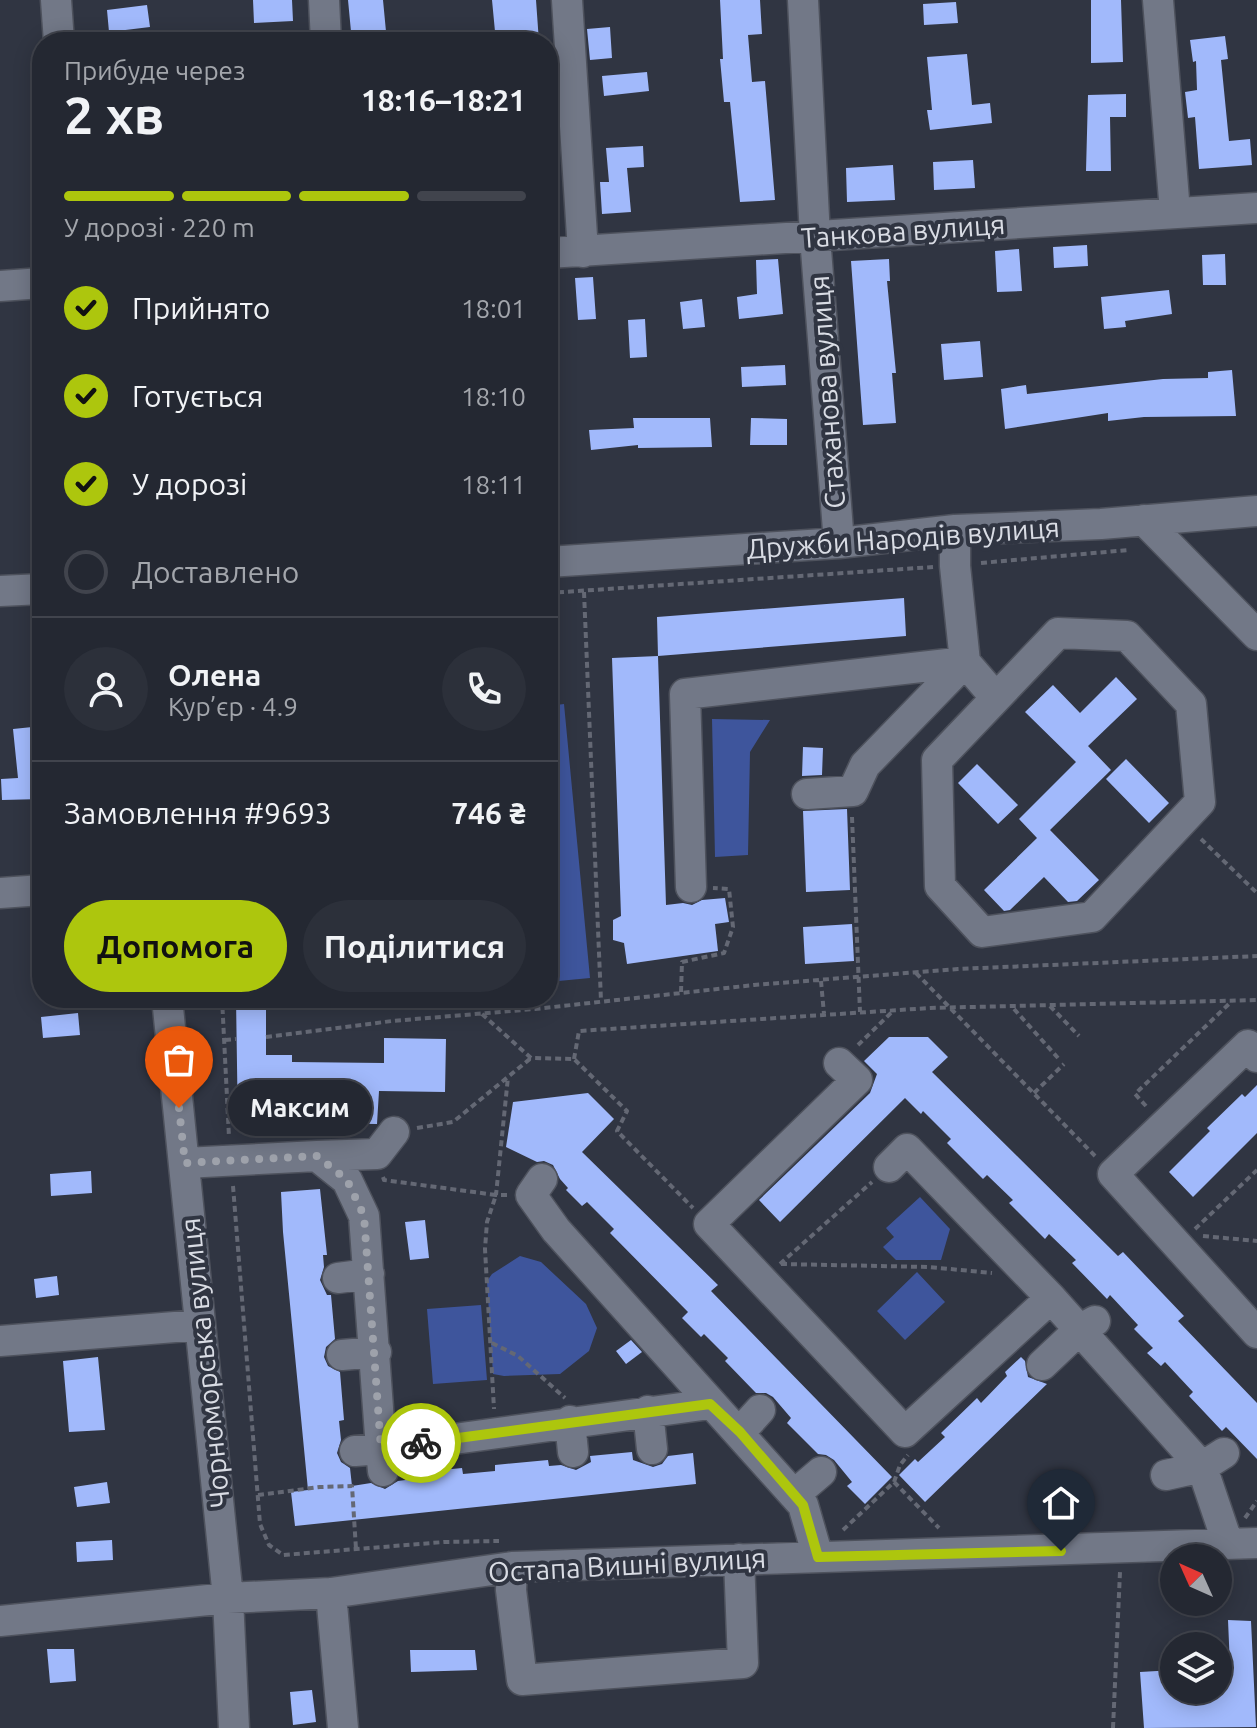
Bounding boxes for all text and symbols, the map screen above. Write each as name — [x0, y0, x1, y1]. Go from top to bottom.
text: Прибуде через — [64, 56, 245, 85]
text: 18:16–18:21 — [361, 83, 526, 117]
text: 2 хв — [64, 86, 164, 144]
street label: Танкова вулиця — [800, 208, 1006, 253]
text: У дорозі · 220 m — [64, 213, 255, 242]
street label: Стаханова вулиця — [803, 274, 850, 510]
icon: check — [64, 286, 108, 330]
text: Прийнято — [132, 291, 270, 325]
text: 18:01 — [461, 294, 526, 323]
icon: check — [64, 374, 108, 418]
text: Готується — [132, 379, 263, 413]
text: 18:10 — [461, 382, 526, 411]
icon: check — [64, 462, 108, 506]
text: У дорозі — [132, 467, 247, 501]
text: 18:11 — [461, 470, 526, 499]
street label: Дружби Народів вулиця — [745, 511, 1061, 564]
text: Доставлено — [132, 555, 299, 589]
button: person — [64, 647, 148, 731]
button: phone — [442, 647, 526, 731]
text: Олена — [168, 658, 261, 692]
text: Кур’єр · 4.9 — [168, 692, 298, 721]
text: Замовлення #9693 — [64, 796, 332, 830]
text: 746 ₴ — [451, 796, 526, 830]
button: Допомога — [64, 900, 287, 992]
button: Поділитися — [303, 900, 526, 992]
pin — [145, 1026, 213, 1108]
icon: bag — [157, 1038, 201, 1082]
callout: Максим — [227, 1080, 371, 1136]
text: Максим — [250, 1093, 350, 1122]
street label: Чорноморська вулиця — [174, 1217, 235, 1510]
courier — [381, 1403, 461, 1483]
icon: bike — [399, 1421, 443, 1465]
pin — [1027, 1469, 1095, 1551]
icon: home — [1039, 1481, 1083, 1525]
street label: Остапа Вишні вулиця — [487, 1542, 767, 1587]
north arrow — [1160, 1544, 1232, 1616]
map controls — [1160, 1544, 1232, 1704]
button: layers — [1160, 1632, 1232, 1704]

